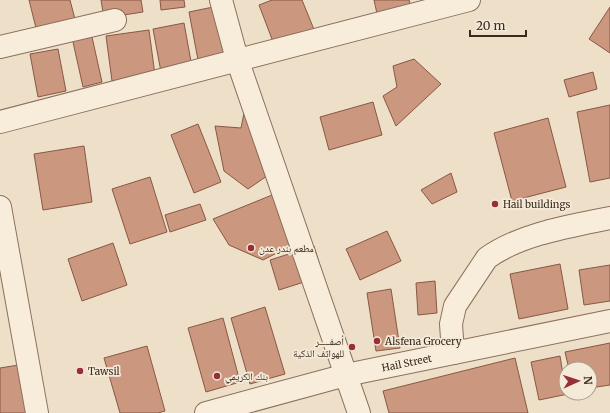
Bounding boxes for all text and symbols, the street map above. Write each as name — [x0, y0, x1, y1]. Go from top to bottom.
scale bar — [470, 12, 526, 38]
text: 20 m — [476, 18, 505, 33]
place label: Hail buildings — [503, 198, 570, 211]
marker: Hail buildings — [490, 199, 500, 209]
place label: مطعم بندر عدن — [259, 242, 314, 256]
marker: مطعم بندر عدن — [246, 243, 256, 253]
place label: أصفـــــر للهواتف الذكية — [293, 335, 344, 360]
place label: Alsfena Grocery — [384, 335, 462, 348]
marker: Alsfena Grocery — [372, 336, 382, 346]
marker: أصفـــــر للهواتف الذكية — [347, 342, 357, 352]
street label: Hail Street — [381, 351, 433, 374]
north arrow — [558, 361, 598, 401]
place label: Tawsil — [88, 365, 120, 378]
marker: Tawsil — [75, 366, 85, 376]
place label: بنك الكريمي — [225, 370, 268, 384]
marker: بنك الكريمي — [212, 371, 222, 381]
text: N — [581, 376, 595, 385]

